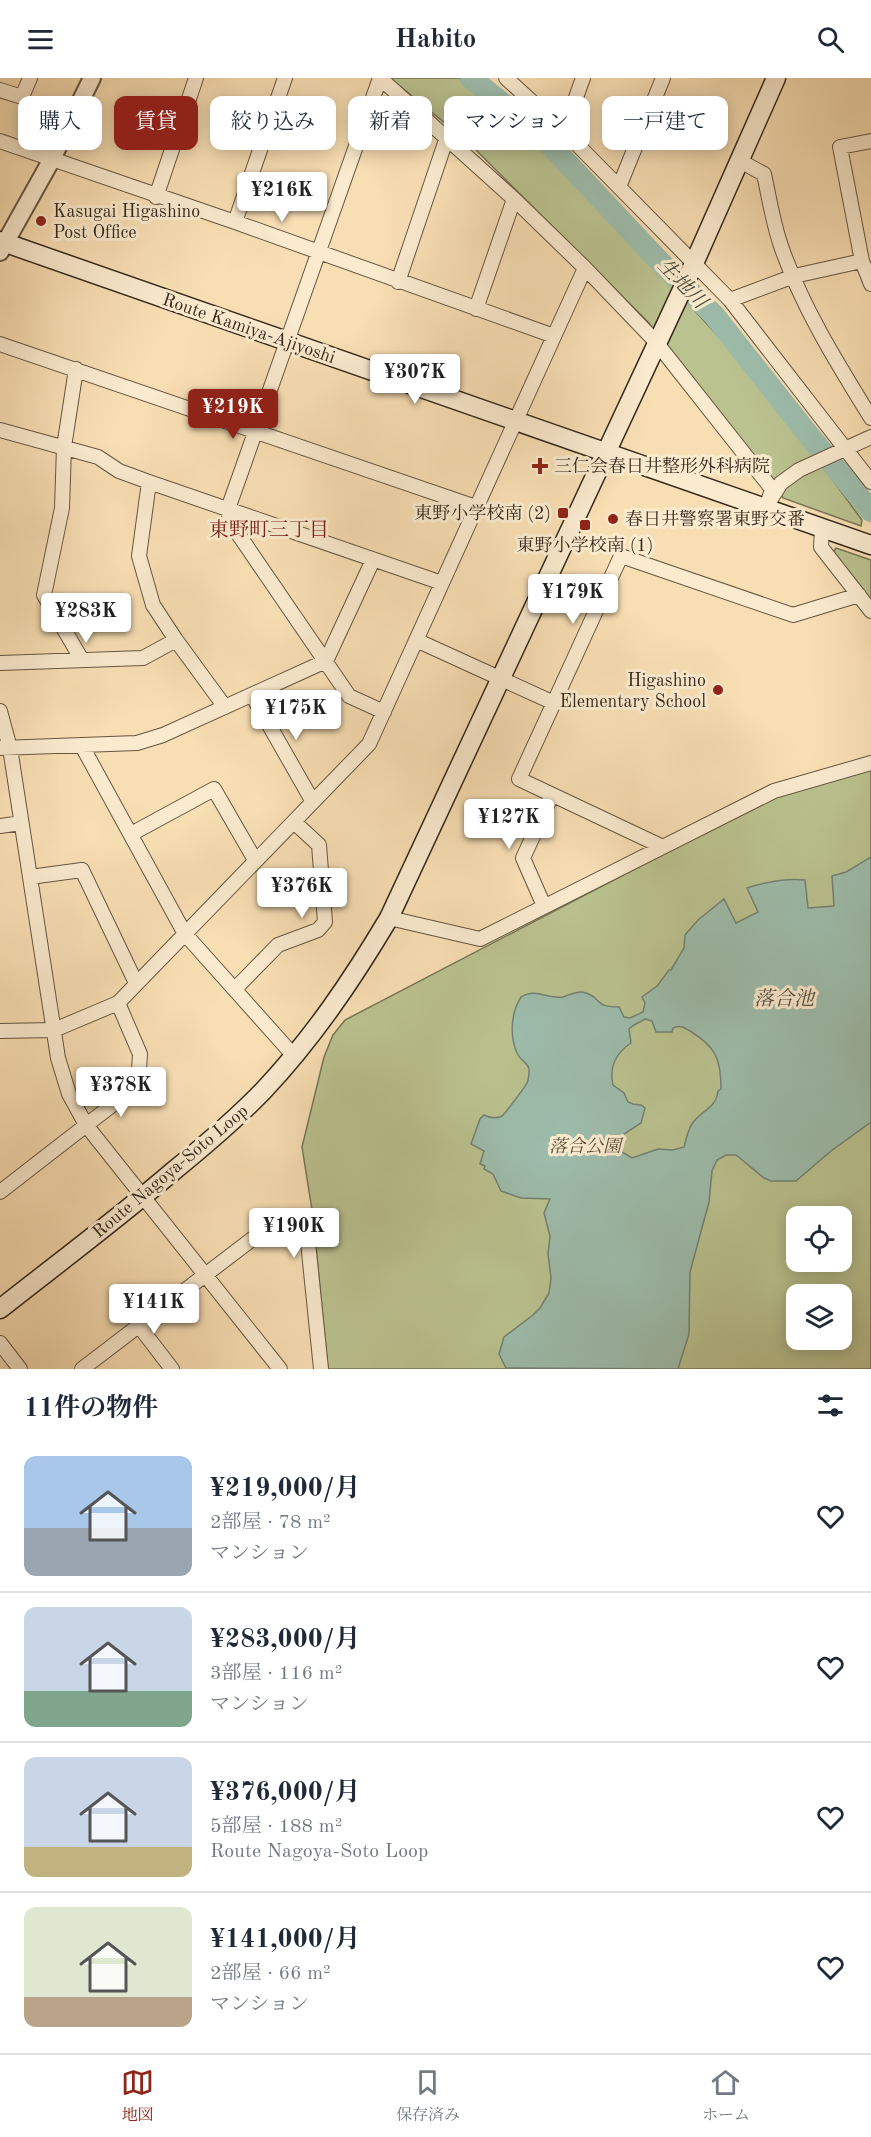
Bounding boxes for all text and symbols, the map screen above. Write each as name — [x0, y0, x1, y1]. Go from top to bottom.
icon: menu — [24, 23, 57, 56]
icon: search — [814, 23, 847, 56]
text: Habito — [395, 26, 476, 53]
chip: 購入 — [18, 96, 102, 150]
chip: 賃貸 — [114, 96, 198, 150]
chip: 絞り込み — [210, 96, 336, 150]
chip: 新着 — [348, 96, 432, 150]
chip: マンション — [444, 96, 590, 150]
chip: 一戸建て — [602, 96, 728, 150]
pin: ¥216K — [240, 172, 324, 223]
text: ¥216K — [251, 181, 313, 201]
place label: Kasugai Higashino Post Office — [53, 203, 200, 242]
marker: Kasugai Higashino Post Office — [34, 214, 48, 228]
water label: 生地川 — [654, 254, 712, 314]
street label: Route Kamiya-Ajiyoshi — [160, 291, 338, 367]
pin: ¥307K — [373, 354, 457, 405]
text: ¥307K — [384, 363, 446, 383]
pin: ¥219K — [191, 389, 275, 440]
text: ¥219K — [202, 398, 264, 418]
place label: 三仁会春日井整形外科病院 — [554, 456, 770, 476]
marker: 三仁会春日井整形外科病院 — [531, 457, 549, 475]
place label: 東野小学校南 (2) — [414, 503, 551, 523]
marker: 東野小学校南 (2) — [556, 506, 570, 520]
place label: 春日井警察署東野交番 — [625, 509, 805, 529]
marker: 春日井警察署東野交番 — [606, 512, 620, 526]
marker: 東野小学校南 (1) — [578, 518, 592, 532]
district label: 東野町三丁目 — [209, 519, 329, 541]
place label: 東野小学校南 (1) — [517, 535, 653, 555]
pin: ¥179K — [531, 574, 615, 625]
text: ¥179K — [542, 583, 604, 603]
pin: ¥283K — [44, 593, 128, 644]
text: ¥283K — [55, 602, 117, 622]
place label: Higashino Elementary School — [559, 672, 706, 711]
marker: Higashino Elementary School — [711, 683, 725, 697]
pin: ¥175K — [254, 690, 338, 741]
text: ¥175K — [265, 699, 327, 719]
pin: ¥127K — [467, 799, 551, 850]
text: ¥127K — [478, 808, 540, 828]
pin: ¥376K — [260, 868, 344, 919]
text: ¥376K — [271, 877, 333, 897]
water label: 落合池 — [754, 988, 816, 1010]
pin: ¥378K — [79, 1067, 163, 1118]
text: ¥378K — [90, 1076, 152, 1096]
street label: Route Nagoya-Soto Loop — [90, 1102, 252, 1242]
park label: 落合公園 — [549, 1136, 624, 1156]
map controls — [786, 1206, 852, 1350]
button: locate — [786, 1206, 852, 1272]
pin: ¥190K — [252, 1208, 336, 1259]
text: ¥190K — [263, 1217, 325, 1237]
pin: ¥141K — [112, 1284, 196, 1335]
button: layers — [786, 1284, 852, 1350]
text: ¥141K — [123, 1293, 185, 1313]
icon: filters — [814, 1389, 847, 1422]
text: 11件の物件 — [24, 1396, 158, 1422]
text: ¥219,000/月 — [210, 1476, 361, 1502]
icon: home — [72, 1480, 144, 1552]
icon: heart — [814, 1500, 847, 1533]
text: 2部屋 · 78 m² — [210, 1513, 331, 1533]
text: マンション — [210, 1544, 309, 1564]
text: ¥283,000/月 — [210, 1627, 361, 1653]
icon: home — [72, 1631, 144, 1703]
icon: heart — [814, 1651, 847, 1684]
text: 3部屋 · 116 m² — [210, 1664, 342, 1684]
text: マンション — [210, 1695, 309, 1715]
text: ¥376,000/月 — [210, 1780, 361, 1806]
icon: home — [72, 1781, 144, 1853]
icon: heart — [814, 1801, 847, 1834]
text: 5部屋 · 188 m² — [210, 1817, 342, 1837]
text: Route Nagoya-Soto Loop — [210, 1842, 428, 1862]
text: ¥141,000/月 — [210, 1927, 361, 1953]
icon: home — [72, 1931, 144, 2003]
icon: heart — [814, 1951, 847, 1984]
text: 2部屋 · 66 m² — [210, 1964, 331, 1984]
text: マンション — [210, 1995, 309, 2015]
tab: 地図 — [121, 2066, 154, 2126]
tab: 保存済み — [396, 2066, 460, 2126]
tab: ホーム — [702, 2066, 750, 2126]

